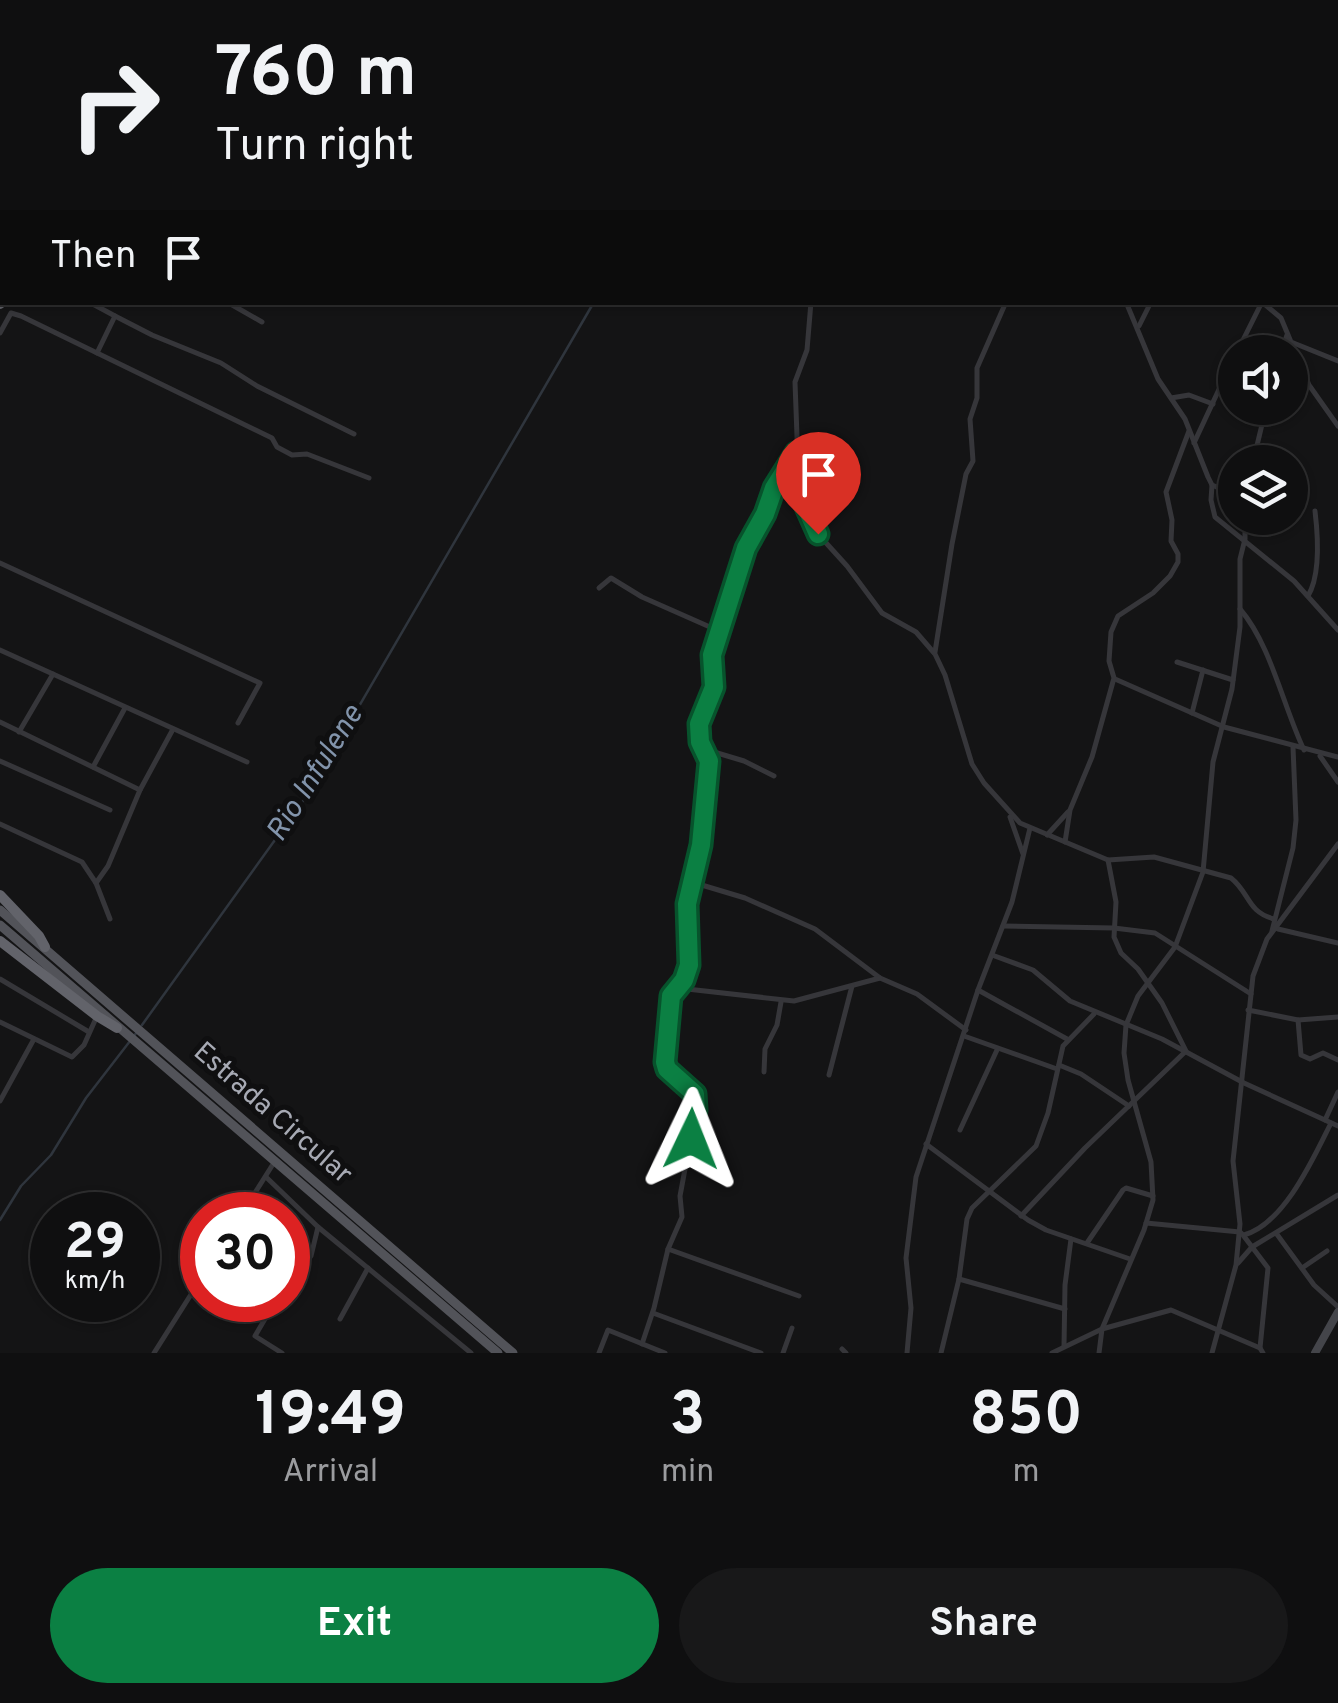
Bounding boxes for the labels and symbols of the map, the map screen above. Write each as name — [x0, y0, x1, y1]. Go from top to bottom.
pin — [776, 432, 861, 535]
water label: Rio Infulene — [260, 698, 373, 849]
street label: Estrada Circular — [185, 1035, 359, 1193]
position arrow — [639, 1087, 743, 1191]
speed limit sign: 30 — [180, 1192, 310, 1322]

